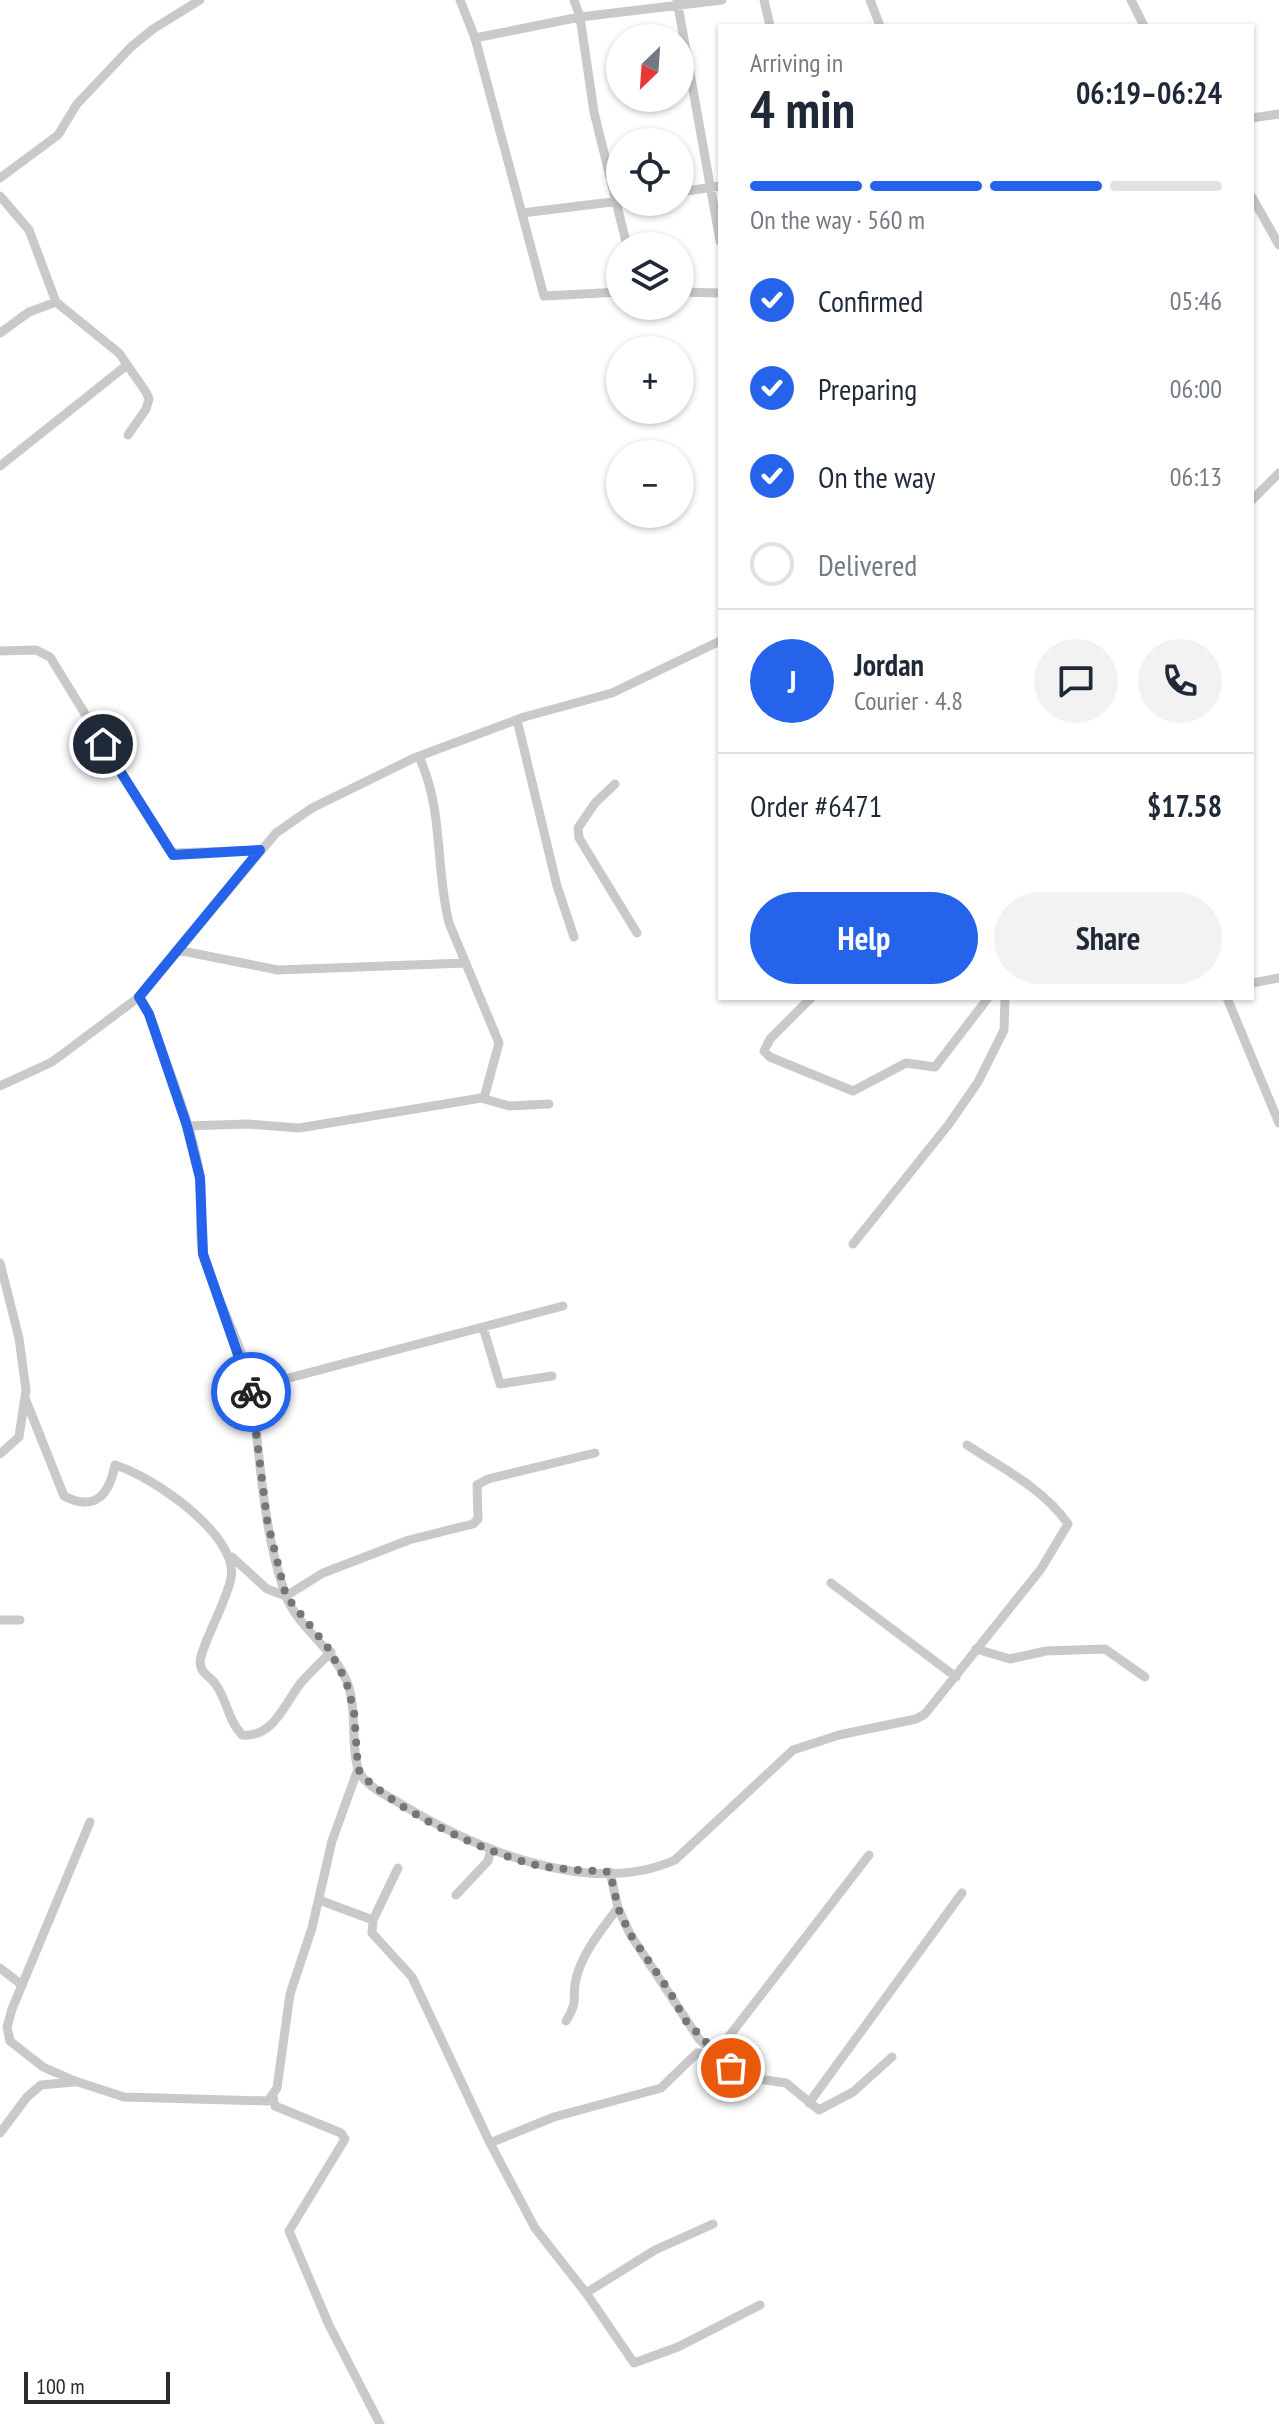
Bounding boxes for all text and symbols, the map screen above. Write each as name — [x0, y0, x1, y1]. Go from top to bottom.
north arrow — [606, 24, 694, 112]
map controls — [606, 24, 694, 528]
text: Arriving in — [750, 46, 843, 79]
text: 06:19–06:24 — [1076, 73, 1222, 112]
text: 4 min — [750, 75, 855, 142]
button: locate — [606, 128, 694, 216]
text: On the way · 560 m — [750, 203, 925, 236]
button: layers — [606, 232, 694, 320]
icon: check — [750, 278, 794, 322]
text: Confirmed — [818, 281, 923, 320]
text: 05:46 — [1170, 284, 1222, 317]
button: + — [606, 336, 694, 424]
icon: check — [750, 366, 794, 410]
text: Preparing — [818, 369, 917, 408]
text: 06:00 — [1170, 372, 1222, 405]
button: − — [606, 440, 694, 528]
icon: check — [750, 454, 794, 498]
text: On the way — [818, 457, 935, 496]
text: 06:13 — [1170, 460, 1222, 493]
text: Delivered — [818, 545, 917, 584]
button: chat — [1034, 639, 1118, 723]
button: phone — [1138, 639, 1222, 723]
text: Jordan — [854, 645, 924, 684]
text: J — [788, 662, 796, 701]
text: Courier · 4.8 — [854, 684, 963, 717]
pin — [69, 710, 137, 778]
icon: home — [81, 722, 125, 766]
text: Order #6471 — [750, 786, 882, 825]
text: $17.58 — [1147, 786, 1222, 825]
button: Help — [750, 892, 978, 984]
button: Share — [994, 892, 1222, 984]
courier — [211, 1352, 291, 1432]
icon: bike — [229, 1370, 273, 1414]
pin — [697, 2034, 765, 2102]
icon: bag — [709, 2046, 753, 2090]
scale bar — [24, 2368, 170, 2404]
text: 100 m — [36, 2372, 85, 2400]

